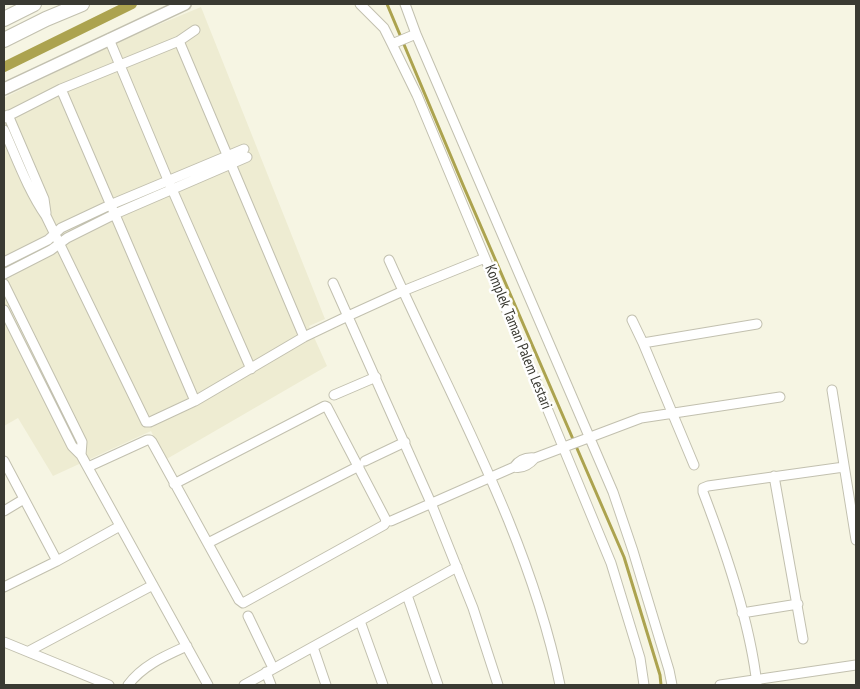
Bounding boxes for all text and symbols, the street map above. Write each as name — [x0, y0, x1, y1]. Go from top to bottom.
street label: Komplek Taman Palem Lestari — [481, 262, 555, 412]

